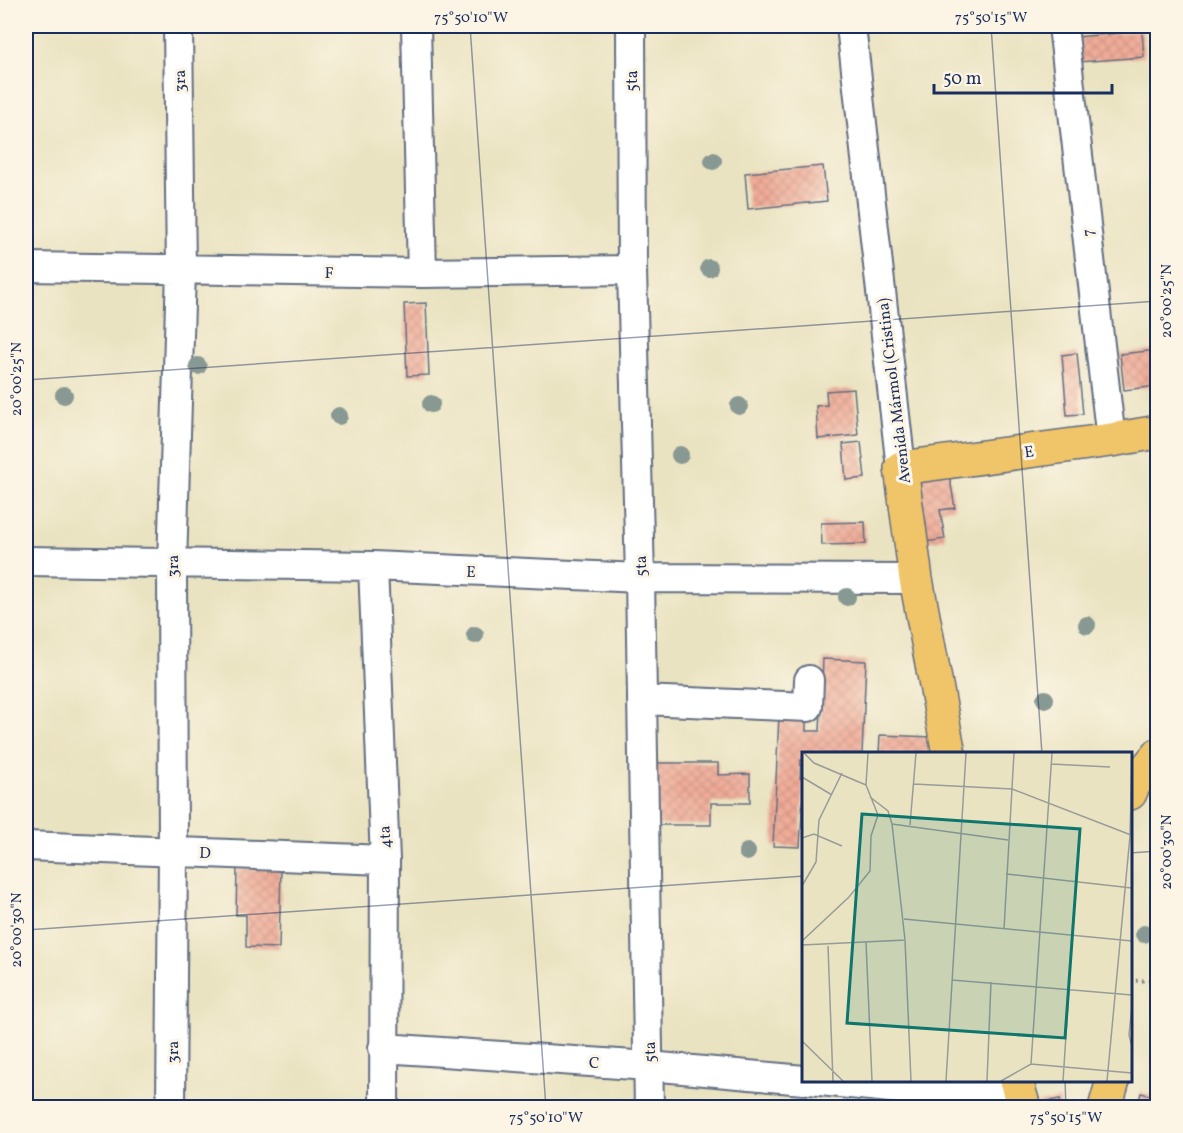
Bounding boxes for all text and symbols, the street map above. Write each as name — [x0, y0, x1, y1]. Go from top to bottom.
text: 75°50'10"W — [434, 8, 508, 29]
text: 75°50'15"W — [955, 8, 1027, 29]
scale bar — [934, 57, 1112, 95]
text: 50 m — [943, 67, 982, 92]
street label: 3ra — [170, 69, 192, 93]
street label: 5ta — [622, 70, 644, 92]
street label: 7 — [1078, 227, 1100, 238]
street label: F — [324, 263, 334, 285]
text: 20°00'25"N — [1157, 264, 1178, 338]
street label: Avenida Mármol (Cristina) — [873, 296, 917, 485]
text: 20°00'25"N — [7, 342, 28, 416]
street label: E — [1023, 441, 1036, 465]
street label: 3ra — [163, 554, 185, 578]
street label: 5ta — [631, 555, 653, 577]
street label: E — [466, 562, 476, 584]
inset map — [802, 752, 1132, 1082]
text: 20°00'30"N — [1157, 814, 1178, 890]
street label: 4ta — [375, 825, 397, 849]
street label: D — [199, 843, 211, 865]
text: 20°00'30"N — [7, 892, 28, 968]
street label: 3ra — [163, 1040, 185, 1064]
street label: 5ta — [640, 1041, 662, 1063]
street label: C — [588, 1053, 600, 1075]
text: 75°50'10"W — [509, 1108, 583, 1129]
text: 75°50'15"W — [1030, 1108, 1102, 1129]

